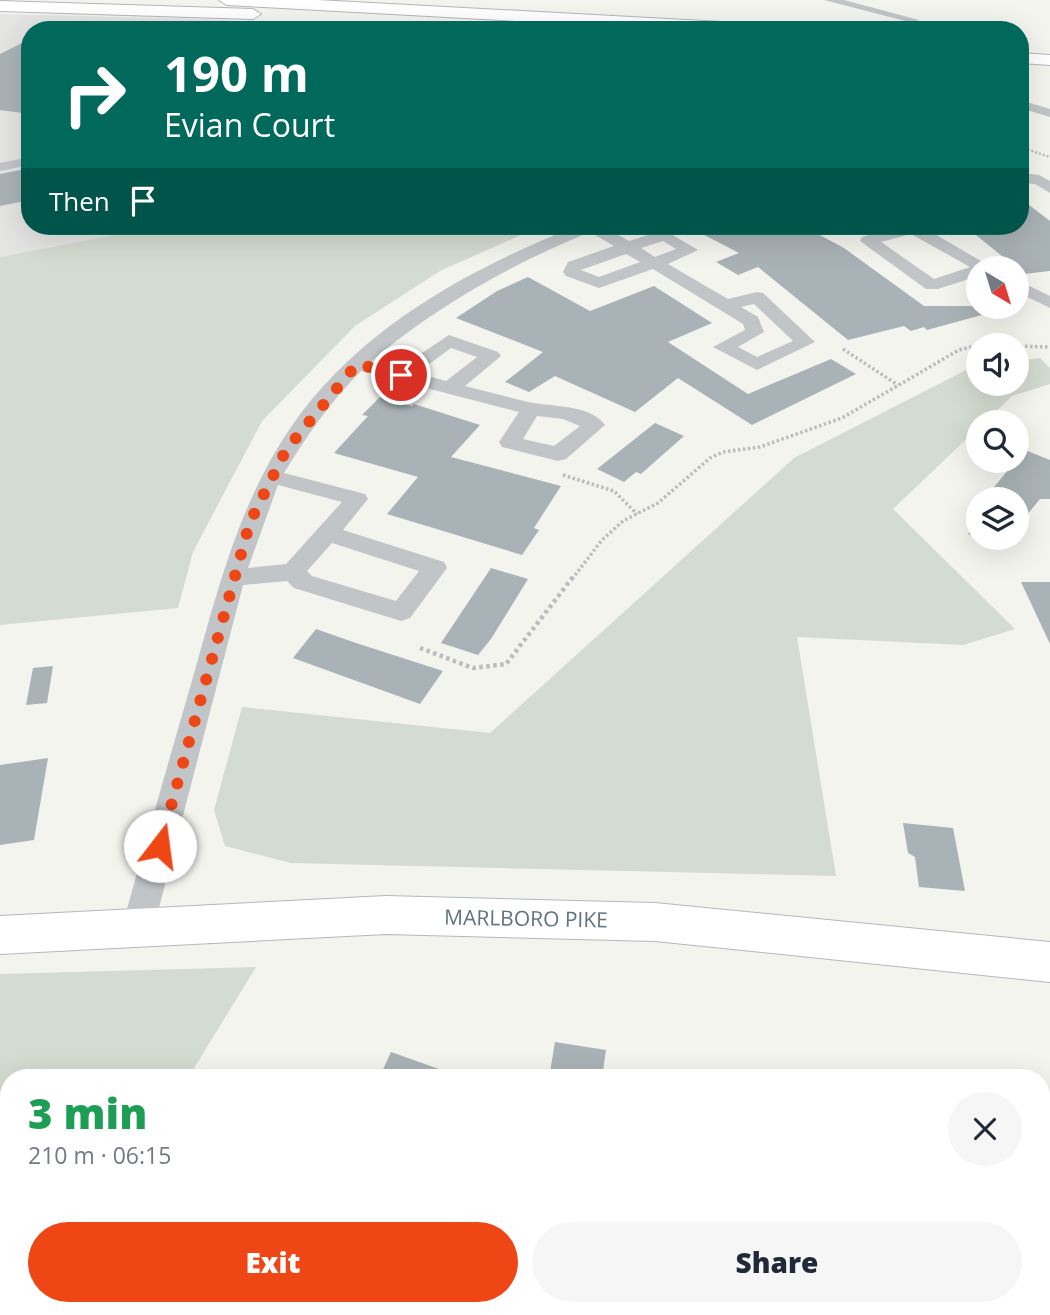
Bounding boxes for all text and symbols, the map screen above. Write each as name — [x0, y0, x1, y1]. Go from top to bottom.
text: 190 m — [164, 40, 309, 106]
icon: right — [49, 49, 140, 140]
text: Evian Court — [164, 103, 335, 146]
icon: arrive — [124, 182, 162, 220]
text: Then — [49, 183, 110, 219]
north arrow — [966, 256, 1029, 318]
map controls — [966, 256, 1029, 550]
button: sound — [966, 333, 1029, 396]
pin — [371, 345, 431, 405]
icon: arrive — [382, 356, 420, 394]
button: search — [966, 410, 1029, 473]
button: layers — [966, 487, 1029, 550]
position arrow — [123, 809, 197, 883]
street label: MARLBORO PIKE — [444, 903, 608, 933]
text: 3 min — [28, 1084, 147, 1141]
button: close — [948, 1092, 1022, 1166]
text: 210 m · 06:15 — [28, 1139, 171, 1171]
button: Exit — [28, 1222, 518, 1302]
button: Share — [532, 1222, 1022, 1302]

